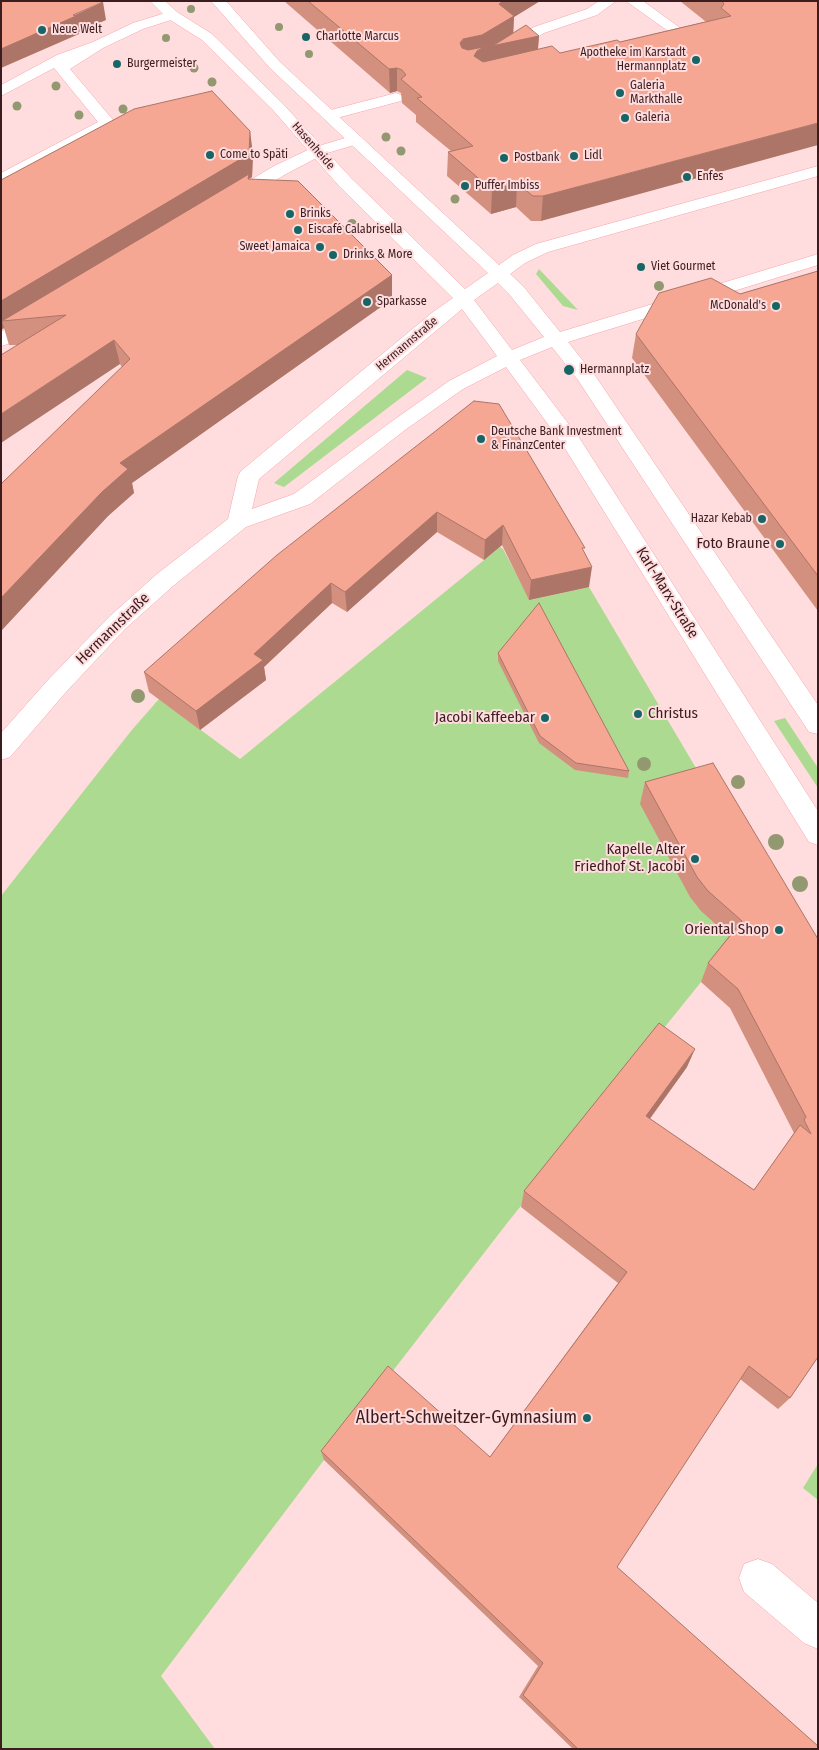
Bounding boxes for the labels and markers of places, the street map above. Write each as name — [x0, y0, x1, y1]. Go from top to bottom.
place label: Neue Welt — [52, 23, 102, 37]
marker: Neue Welt — [36, 24, 48, 36]
place label: Charlotte Marcus — [316, 30, 399, 44]
marker: Charlotte Marcus — [300, 31, 312, 43]
place label: Apotheke im Karstadt Hermannplatz — [580, 46, 686, 74]
marker: Apotheke im Karstadt Hermannplatz — [690, 54, 702, 66]
place label: Burgermeister — [127, 57, 197, 71]
marker: Burgermeister — [111, 58, 123, 70]
place label: Galeria Markthalle — [630, 79, 682, 107]
marker: Galeria Markthalle — [614, 87, 626, 99]
place label: Galeria — [635, 111, 670, 125]
marker: Galeria — [619, 112, 631, 124]
place label: Come to Späti — [220, 148, 288, 162]
marker: Come to Späti — [204, 149, 216, 161]
place label: Lidl — [584, 149, 602, 163]
marker: Lidl — [568, 150, 580, 162]
place label: Postbank — [514, 151, 559, 165]
marker: Postbank — [498, 152, 510, 164]
place label: Enfes — [697, 170, 723, 184]
marker: Enfes — [681, 171, 693, 183]
place label: Puffer Imbiss — [475, 179, 539, 193]
marker: Puffer Imbiss — [459, 180, 471, 192]
place label: Brinks — [300, 207, 331, 221]
marker: Brinks — [284, 208, 296, 220]
place label: Eiscafé Calabrisella — [308, 223, 402, 237]
marker: Eiscafé Calabrisella — [292, 224, 304, 236]
place label: Sweet Jamaica — [239, 240, 310, 254]
marker: Sweet Jamaica — [314, 241, 326, 253]
place label: Drinks & More — [343, 248, 412, 262]
marker: Drinks & More — [327, 249, 339, 261]
place label: Viet Gourmet — [651, 260, 716, 274]
marker: Viet Gourmet — [635, 261, 647, 273]
place label: Sparkasse — [377, 295, 427, 309]
marker: Sparkasse — [361, 296, 373, 308]
place label: McDonald's — [710, 299, 766, 313]
marker: McDonald's — [770, 300, 782, 312]
marker: Hermannplatz — [562, 363, 576, 377]
place label: Hermannplatz — [580, 363, 649, 377]
place label: Deutsche Bank Investment & FinanzCenter — [491, 425, 622, 453]
marker: Deutsche Bank Investment & FinanzCenter — [475, 433, 487, 445]
place label: Hazar Kebab — [691, 512, 752, 526]
marker: Hazar Kebab — [756, 513, 768, 525]
place label: Foto Braune — [696, 535, 770, 553]
marker: Foto Braune — [774, 538, 786, 550]
place label: Christus — [648, 705, 698, 723]
marker: Christus — [632, 708, 644, 720]
place label: Jacobi Kaffeebar — [435, 709, 535, 727]
marker: Jacobi Kaffeebar — [539, 712, 551, 724]
place label: Kapelle Alter Friedhof St. Jacobi — [574, 841, 685, 876]
marker: Kapelle Alter Friedhof St. Jacobi — [689, 853, 701, 865]
place label: Oriental Shop — [685, 921, 769, 939]
marker: Oriental Shop — [773, 924, 785, 936]
place label: Albert-Schweitzer-Gymnasium — [356, 1407, 577, 1429]
marker: Albert-Schweitzer-Gymnasium — [581, 1412, 593, 1424]

